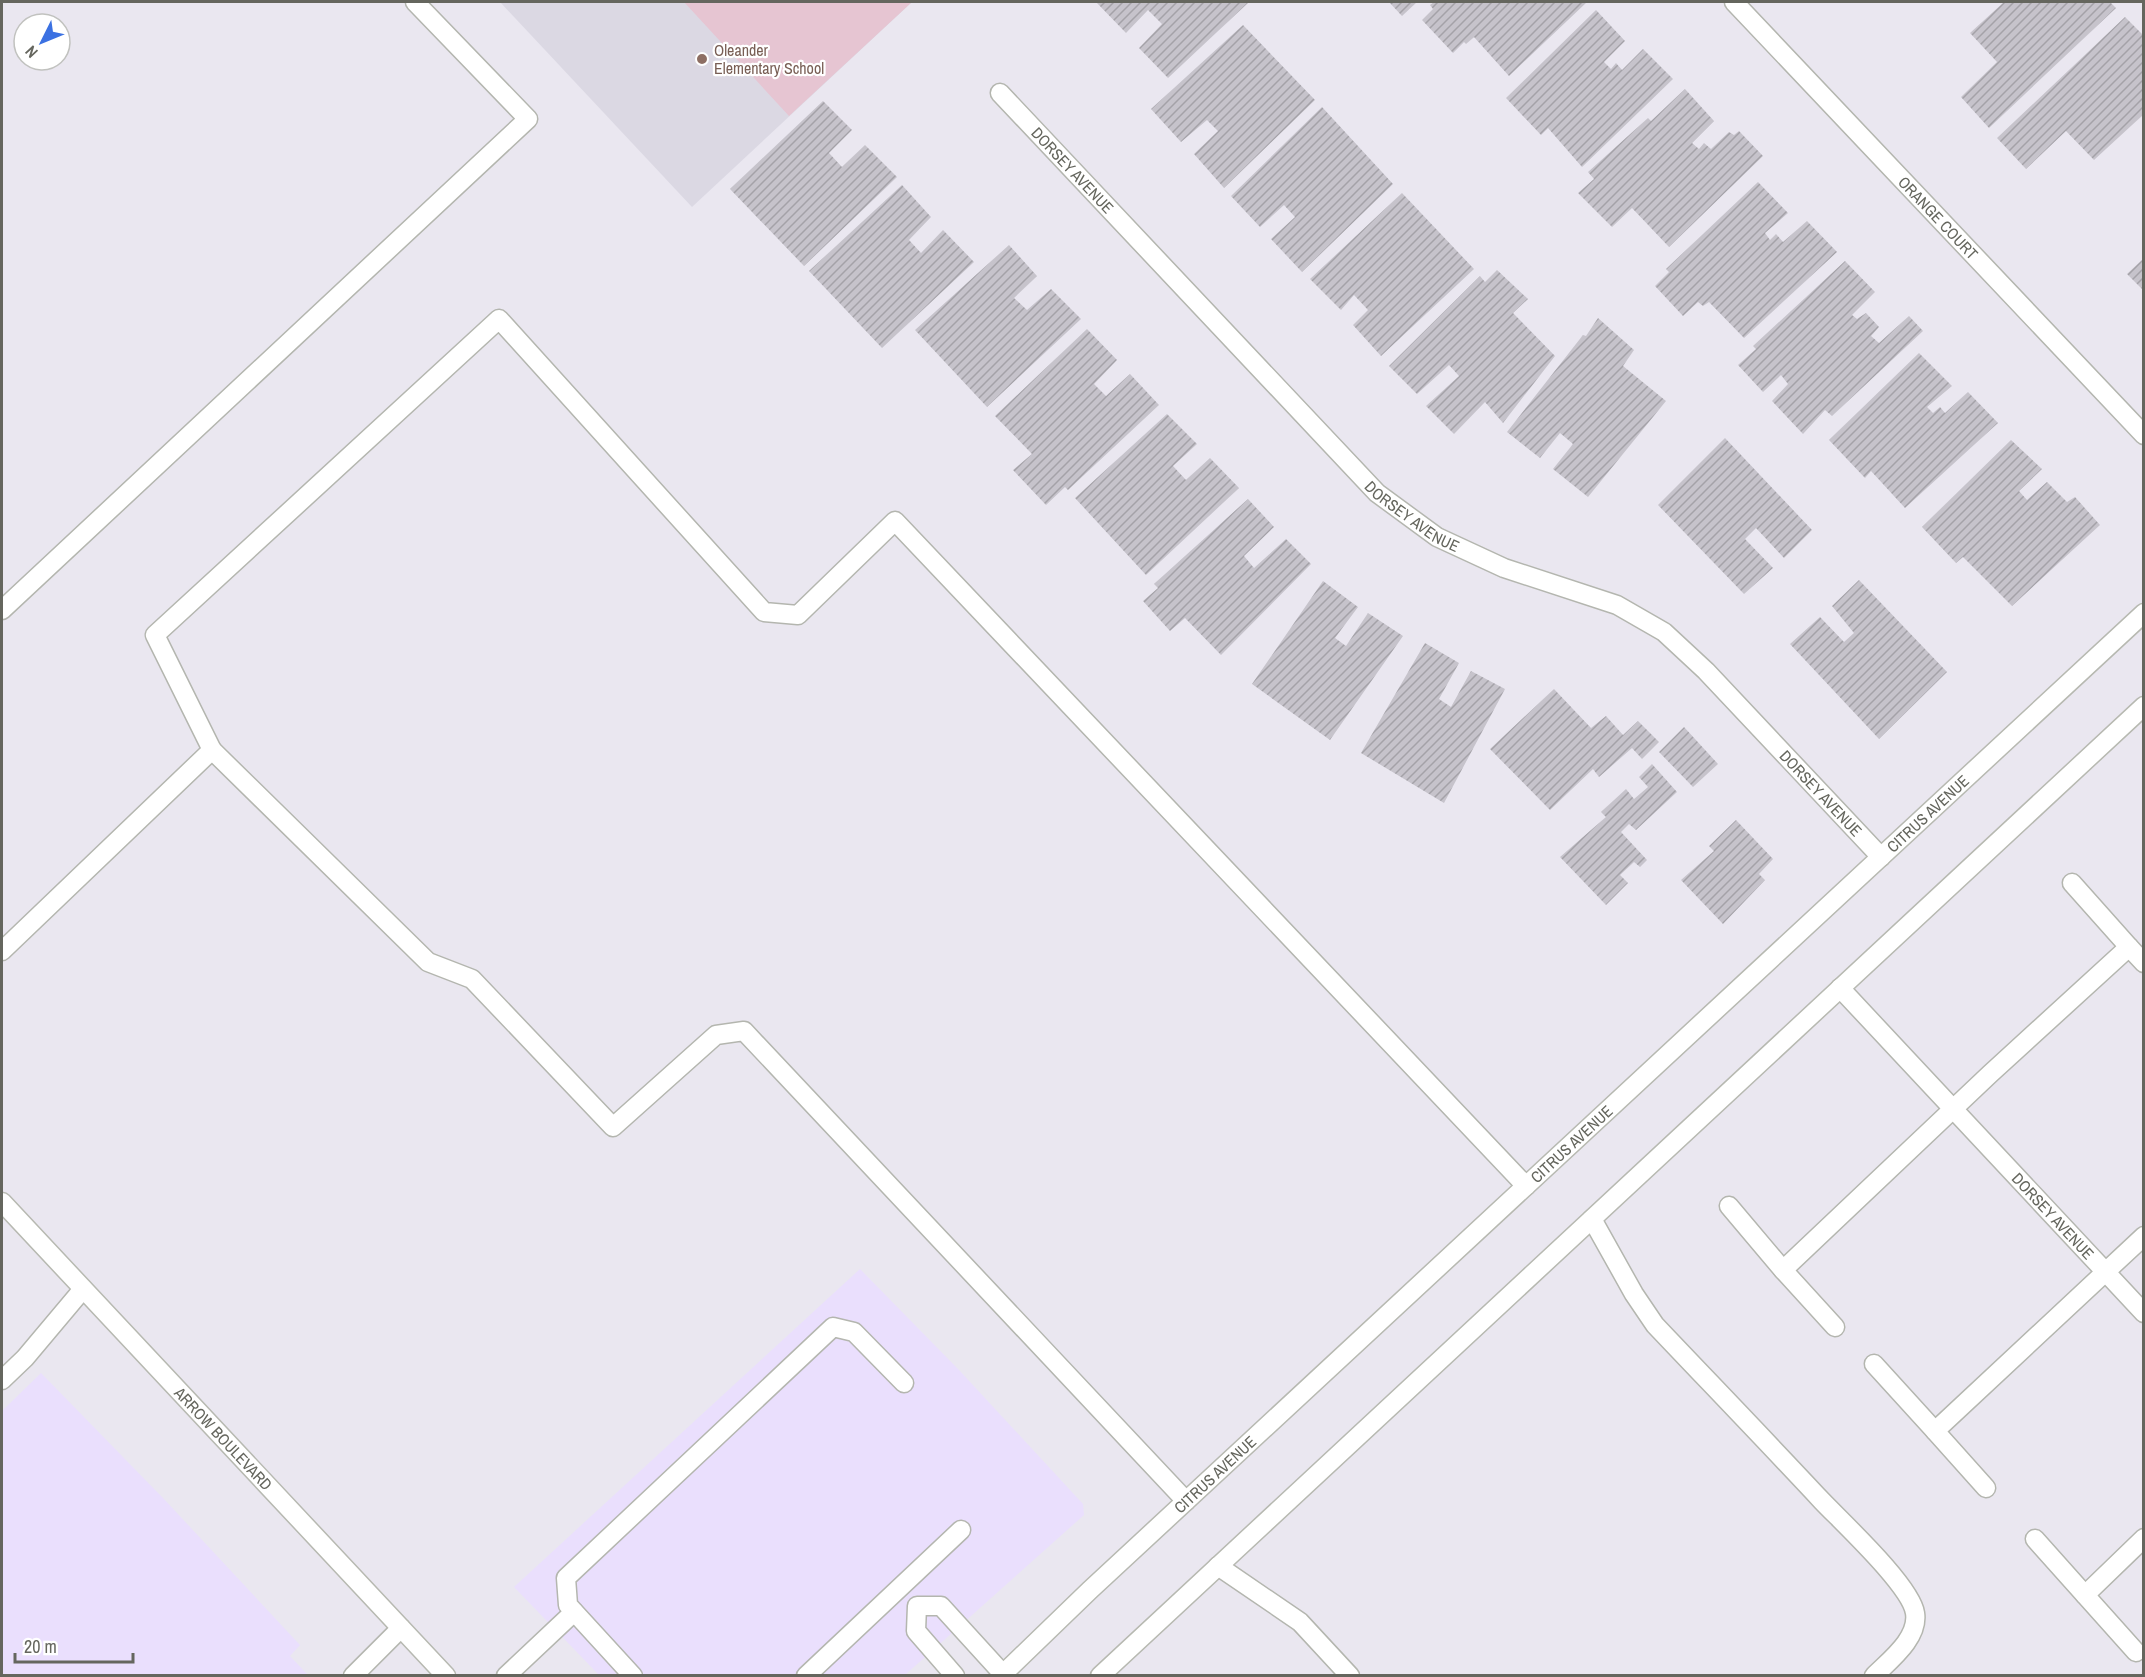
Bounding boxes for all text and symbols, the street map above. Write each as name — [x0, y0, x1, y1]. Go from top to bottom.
north arrow — [12, 12, 72, 72]
place label: Oleander Elementary School — [714, 39, 824, 79]
text: N — [20, 41, 42, 63]
marker: Oleander Elementary School — [695, 52, 709, 66]
street label: DORSEY AVENUE — [1027, 122, 1119, 218]
street label: ORANGE COURT — [1893, 171, 1983, 264]
street label: DORSEY AVENUE — [1360, 476, 1463, 557]
street label: DORSEY AVENUE — [1775, 745, 1867, 841]
street label: CITRUS AVENUE — [1882, 770, 1974, 857]
street label: CITRUS AVENUE — [1525, 1100, 1617, 1188]
street label: DORSEY AVENUE — [2007, 1168, 2099, 1264]
street label: ARROW BOULEVARD — [169, 1381, 277, 1495]
street label: CITRUS AVENUE — [1169, 1431, 1261, 1518]
scale bar — [15, 1626, 134, 1664]
text: 20 m — [24, 1634, 57, 1659]

